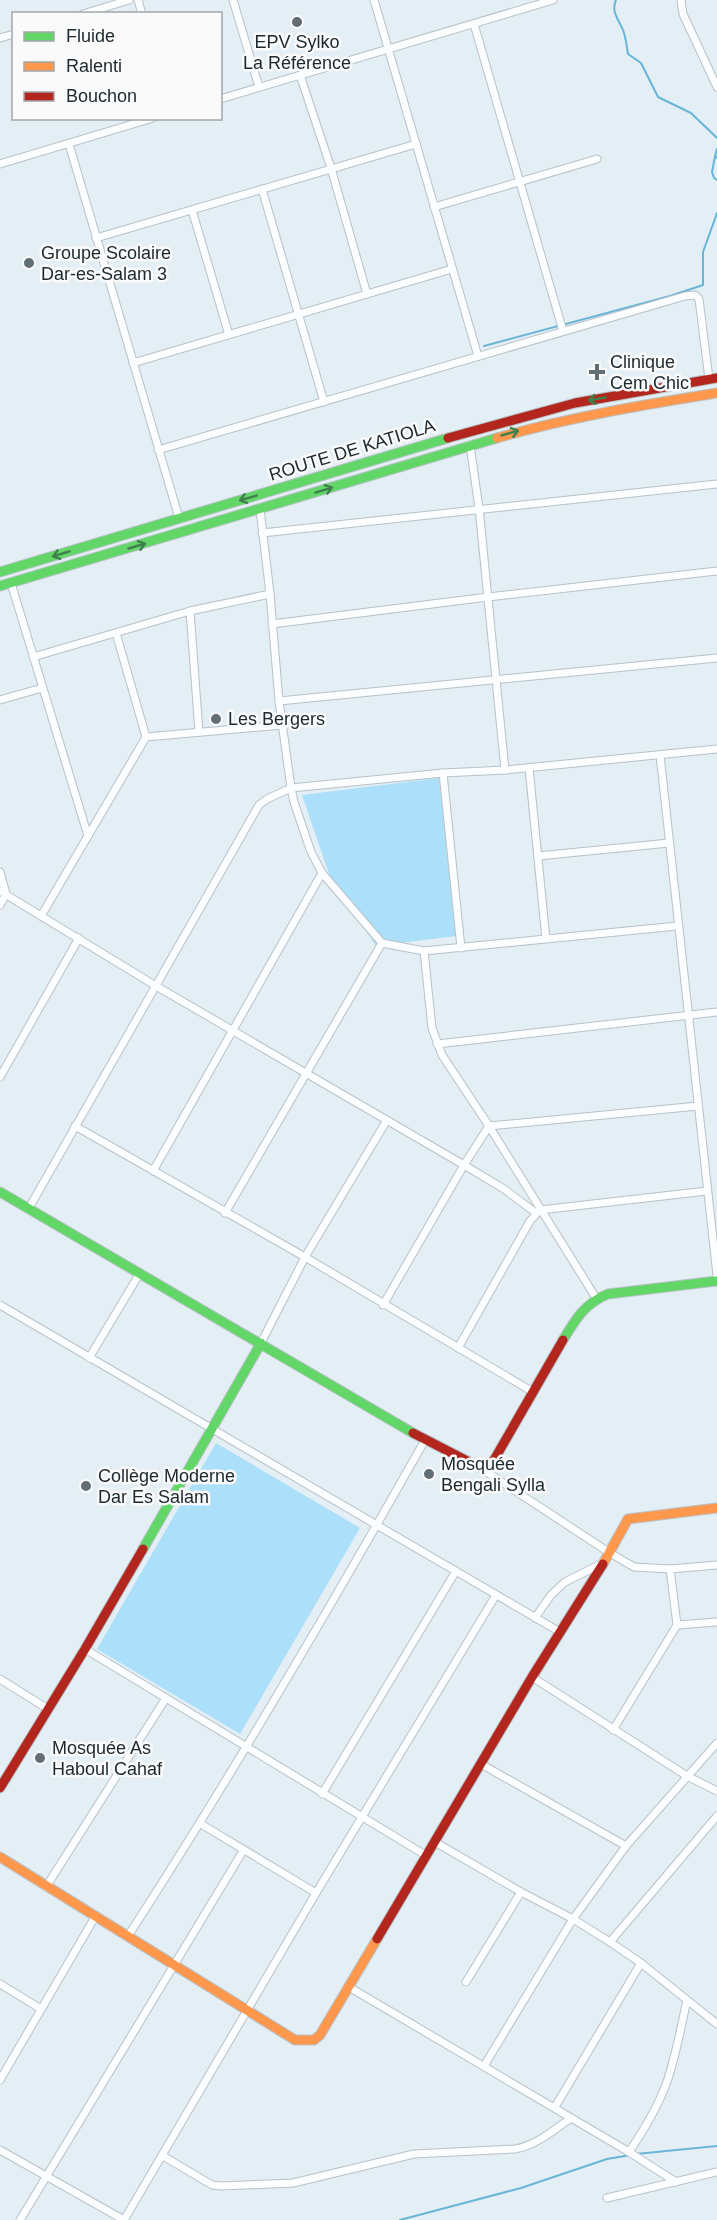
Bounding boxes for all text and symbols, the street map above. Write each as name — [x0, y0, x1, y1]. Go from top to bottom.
legend — [12, 12, 222, 120]
marker: EPV Sylko La Référence — [290, 15, 304, 29]
text: Fluide — [66, 26, 115, 46]
place label: EPV Sylko La Référence — [243, 32, 351, 73]
text: Ralenti — [66, 56, 122, 76]
text: Bouchon — [66, 86, 137, 106]
place label: Groupe Scolaire Dar-es-Salam 3 — [41, 243, 171, 284]
marker: Groupe Scolaire Dar-es-Salam 3 — [22, 256, 36, 270]
place label: Clinique Cem Chic — [610, 352, 689, 393]
marker: Clinique Cem Chic — [588, 363, 606, 381]
one-way arrow — [588, 394, 608, 405]
street label: ROUTE DE KATIOLA — [266, 415, 438, 485]
one-way arrow — [500, 427, 519, 438]
one-way arrow — [314, 484, 333, 495]
one-way arrow — [239, 493, 258, 504]
one-way arrow — [127, 540, 146, 551]
one-way arrow — [52, 549, 71, 560]
place label: Les Bergers — [228, 709, 325, 729]
marker: Les Bergers — [209, 712, 223, 726]
place label: Mosquée Bengali Sylla — [441, 1454, 546, 1495]
place label: Collège Moderne Dar Es Salam — [98, 1466, 235, 1507]
marker: Mosquée Bengali Sylla — [422, 1467, 436, 1481]
marker: Collège Moderne Dar Es Salam — [79, 1479, 93, 1493]
place label: Mosquée As Haboul Cahaf — [52, 1738, 163, 1779]
marker: Mosquée As Haboul Cahaf — [33, 1751, 47, 1765]

